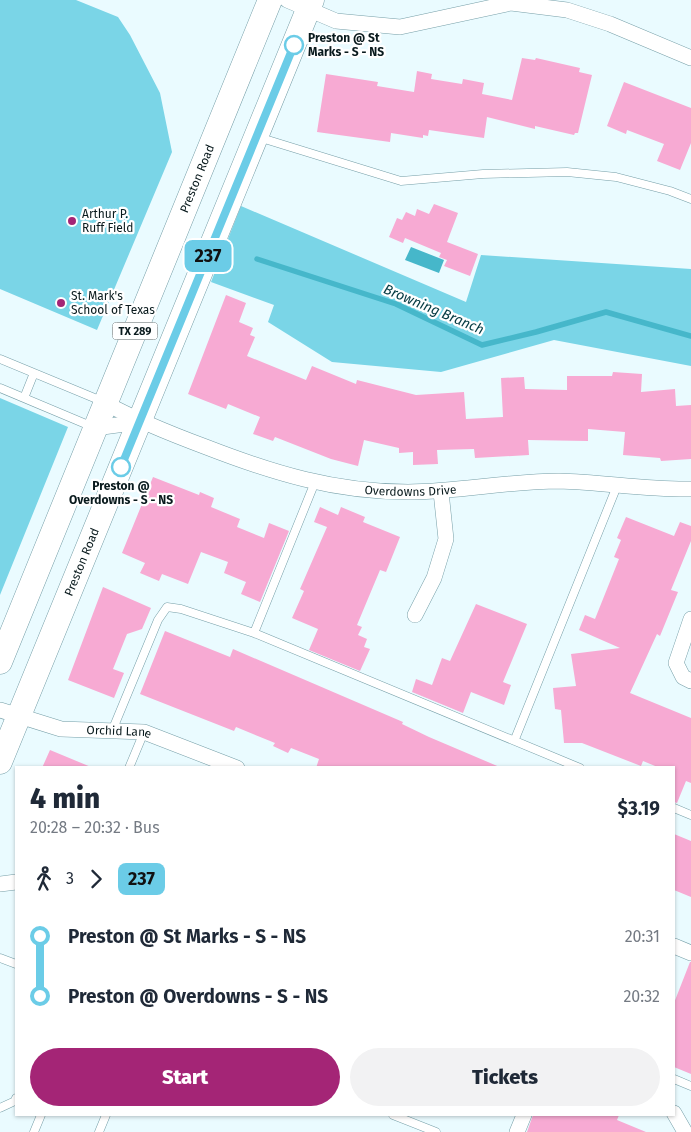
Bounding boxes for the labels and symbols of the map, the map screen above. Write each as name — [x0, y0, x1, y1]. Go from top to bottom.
place label: Preston @ St Marks - S - NS — [308, 31, 384, 59]
marker: Preston @ St Marks - S - NS — [284, 35, 304, 55]
street label: Preston Road — [177, 143, 217, 215]
place label: Arthur P. Ruff Field — [82, 207, 134, 235]
marker: Arthur P. Ruff Field — [66, 215, 78, 227]
line badge: 237 — [179, 240, 237, 272]
water label: Browning Branch — [381, 281, 487, 338]
place label: St. Mark's School of Texas — [71, 289, 155, 317]
marker: St. Mark's School of Texas — [55, 297, 67, 309]
road number: TX 289 — [112, 322, 158, 340]
marker: Preston @ Overdowns - S - NS — [111, 457, 131, 477]
place label: Preston @ Overdowns - S - NS — [69, 479, 173, 507]
street label: Overdowns Drive — [364, 482, 457, 499]
street label: Preston Road — [62, 526, 102, 598]
street label: Orchid Lane — [86, 723, 154, 741]

